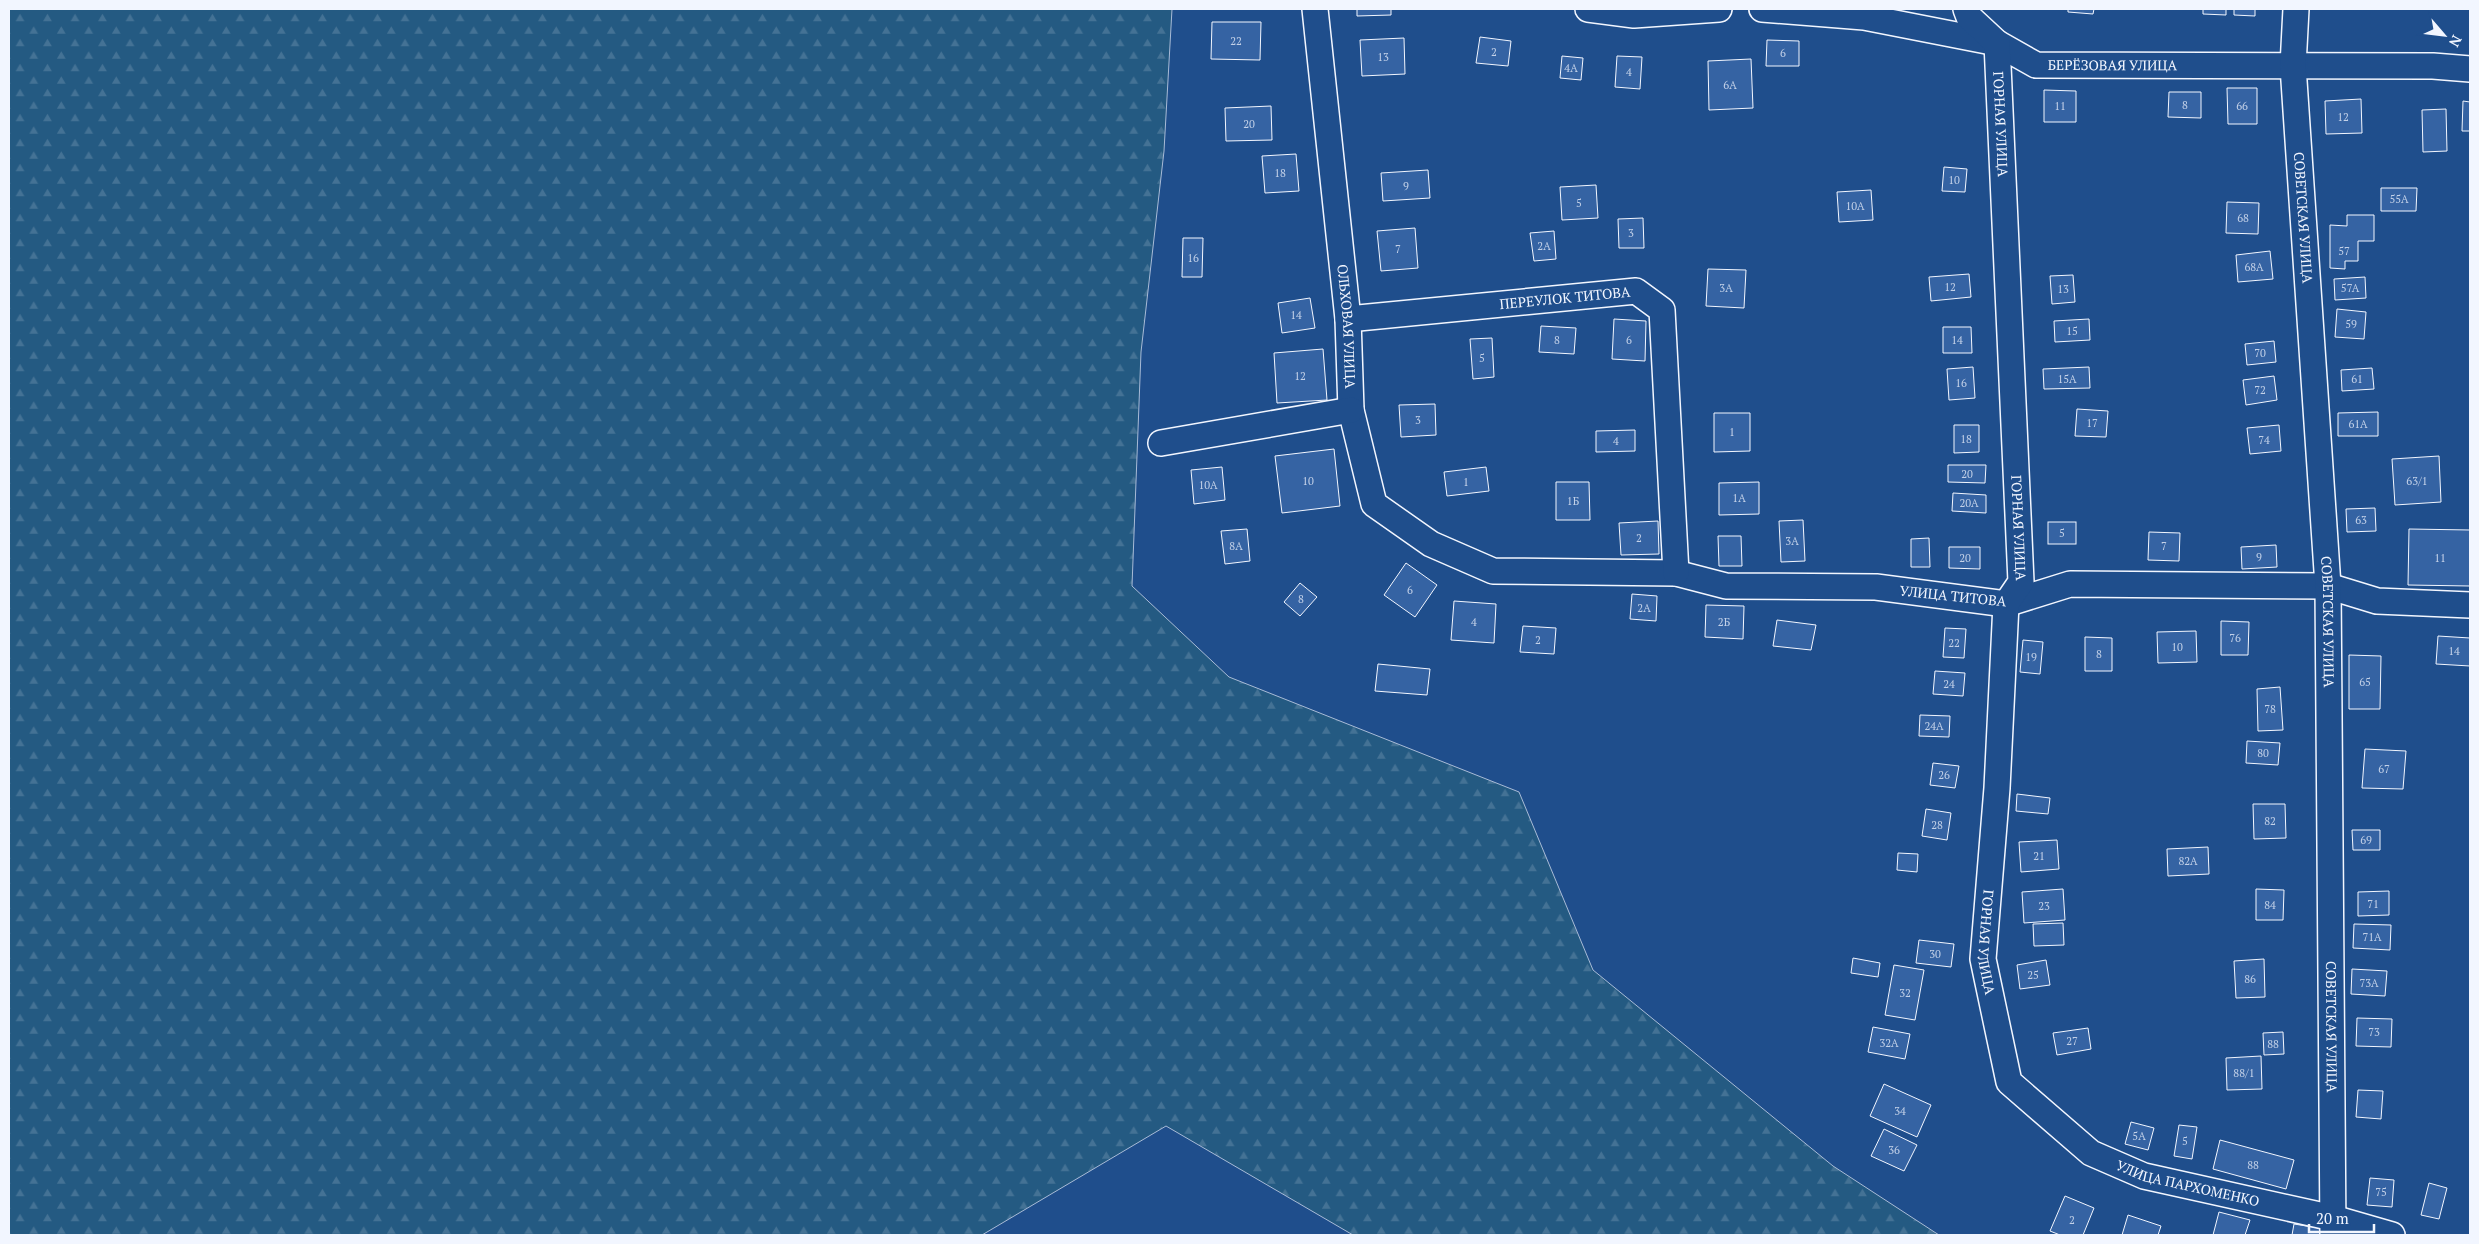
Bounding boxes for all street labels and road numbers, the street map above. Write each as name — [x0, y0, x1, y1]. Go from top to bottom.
street label: БЕРЁЗОВАЯ УЛИЦА — [2048, 55, 2178, 74]
street label: ГОРНАЯ УЛИЦА — [1989, 71, 2013, 178]
street label: СОВЕТСКАЯ УЛИЦА — [2290, 151, 2318, 284]
street label: ОЛЬХОВАЯ УЛИЦА — [1333, 263, 1360, 389]
street label: ПЕРЕУЛОК ТИТОВА — [1499, 282, 1632, 313]
street label: ГОРНАЯ УЛИЦА — [2007, 475, 2031, 581]
street label: СОВЕТСКАЯ УЛИЦА — [2317, 555, 2339, 688]
street label: УЛИЦА ТИТОВА — [1899, 580, 2008, 611]
street label: ГОРНАЯ УЛИЦА — [1973, 889, 2000, 997]
street label: СОВЕТСКАЯ УЛИЦА — [2322, 961, 2342, 1093]
street label: УЛИЦА ПАРХОМЕНКО — [2113, 1155, 2261, 1210]

